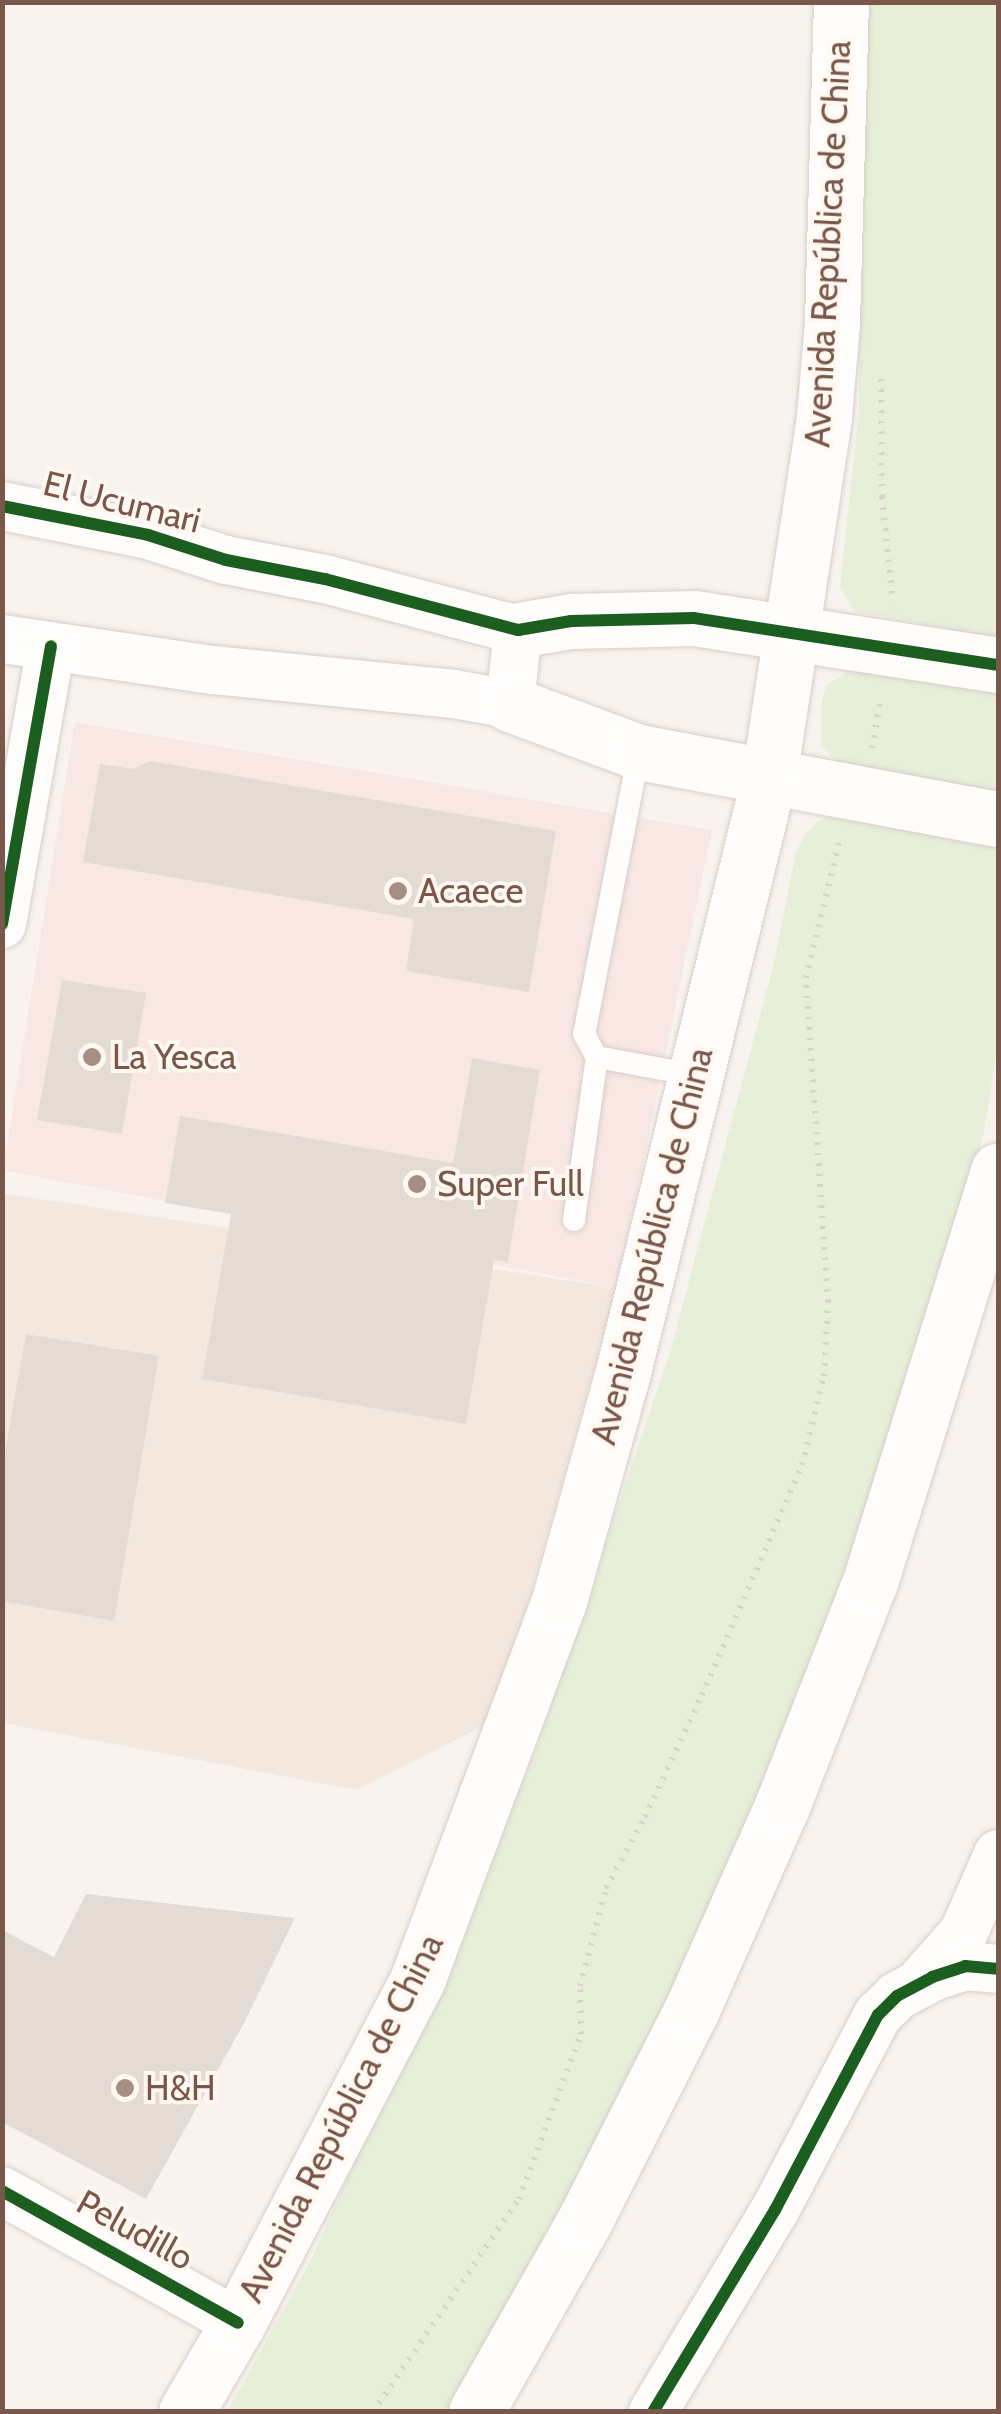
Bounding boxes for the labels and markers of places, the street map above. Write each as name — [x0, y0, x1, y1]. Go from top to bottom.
place label: Acaece — [418, 870, 523, 912]
marker: Acaece — [387, 880, 409, 902]
place label: La Yesca — [112, 1036, 236, 1078]
marker: La Yesca — [81, 1046, 103, 1068]
place label: Super Full — [437, 1163, 584, 1205]
marker: Super Full — [406, 1173, 428, 1195]
place label: H&H — [145, 2067, 216, 2109]
marker: H&H — [114, 2077, 136, 2099]

